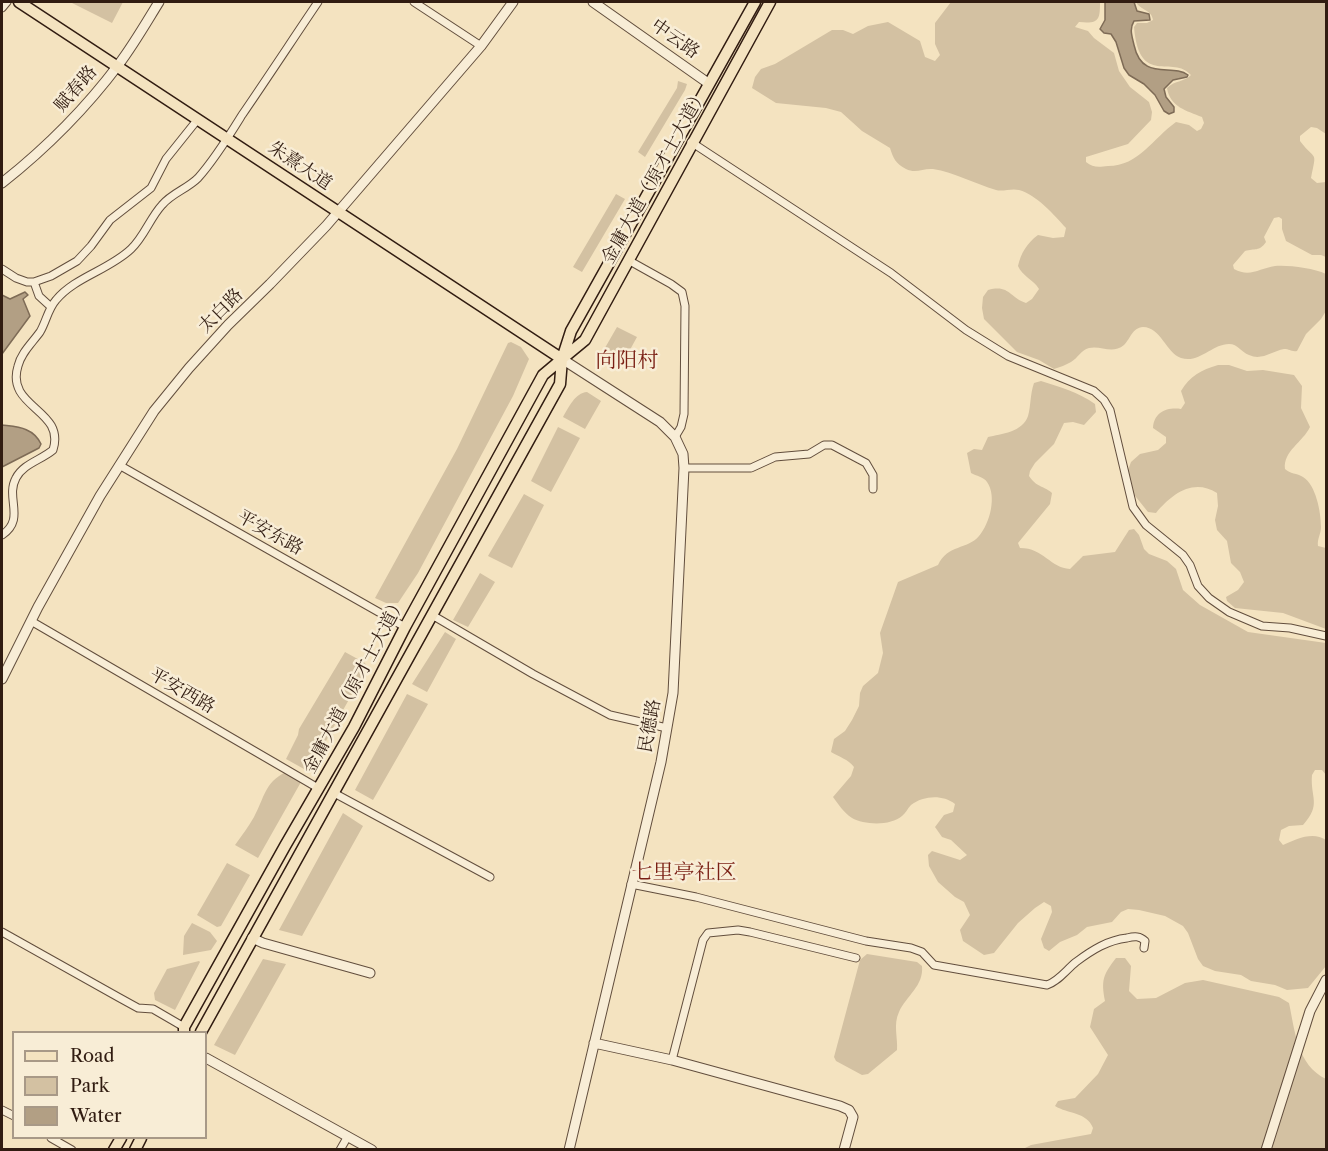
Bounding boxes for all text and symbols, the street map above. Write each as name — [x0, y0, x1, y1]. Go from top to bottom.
street label: 中云路 — [647, 15, 703, 63]
street label: 赋春路 — [50, 62, 102, 116]
street label: 金庸大道（原才士大道） — [598, 84, 712, 268]
street label: 朱熹大道 — [264, 137, 336, 195]
street label: 太白路 — [194, 284, 248, 338]
district label: 向阳村 — [596, 348, 658, 374]
street label: 平安东路 — [233, 506, 307, 560]
street label: 金庸大道（原才士大道） — [299, 593, 411, 777]
street label: 平安西路 — [145, 664, 219, 718]
street label: 民德路 — [635, 698, 665, 754]
district label: 七里亭社区 — [632, 860, 736, 886]
legend — [12, 1031, 207, 1139]
text: Road — [70, 1045, 115, 1067]
text: Park — [70, 1075, 109, 1097]
text: Water — [70, 1105, 122, 1127]

